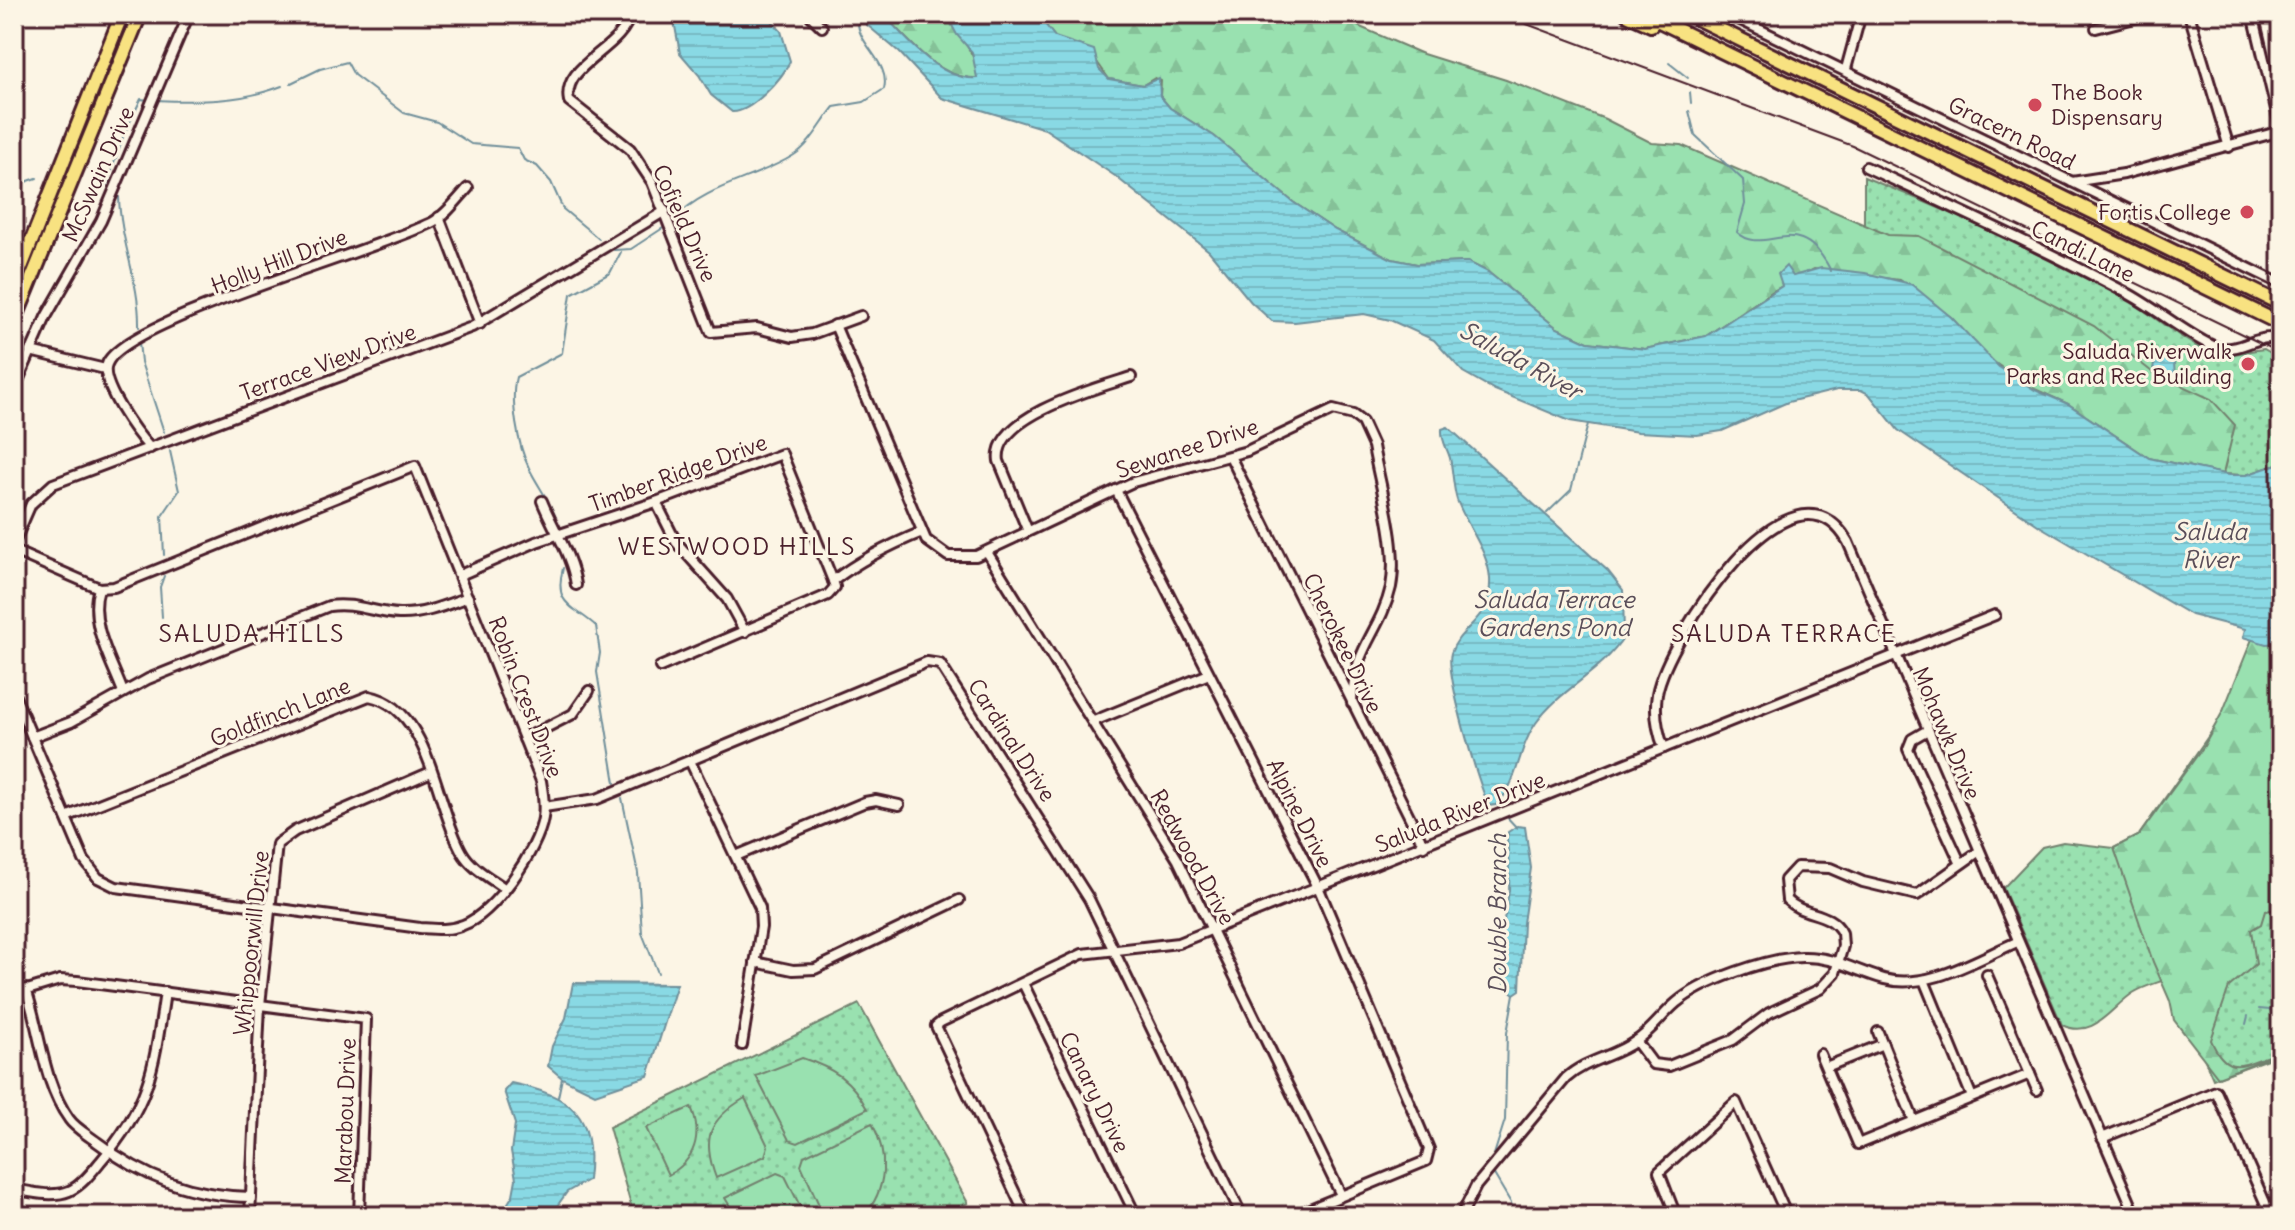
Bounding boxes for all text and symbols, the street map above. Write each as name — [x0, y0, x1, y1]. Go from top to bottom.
place label: The Book Dispensary — [2051, 78, 2163, 131]
street label: Gracern Road — [1944, 90, 2080, 176]
marker: The Book Dispensary — [2026, 96, 2044, 114]
street label: McSwain Drive — [56, 102, 140, 246]
street label: Cofield Drive — [647, 160, 723, 286]
place label: Fortis College — [2098, 198, 2231, 226]
marker: Fortis College — [2238, 203, 2256, 221]
street label: Candi Lane — [2027, 214, 2139, 288]
street label: Holly Hill Drive — [207, 222, 351, 300]
water label: Saluda River — [1455, 314, 1590, 407]
street label: Terrace View Drive — [236, 317, 420, 407]
place label: Saluda Riverwalk Parks and Rec Building — [2006, 337, 2232, 390]
marker: Saluda Riverwalk Parks and Rec Building — [2239, 355, 2257, 373]
street label: Sewanee Drive — [1112, 412, 1262, 484]
street label: Timber Ridge Drive — [585, 428, 771, 518]
water label: Saluda River — [2173, 516, 2248, 574]
district label: WESTWOOD HILLS — [618, 531, 856, 561]
street label: Cherokee Drive — [1297, 568, 1389, 718]
water label: Saluda Terrace Gardens Pond — [1473, 584, 1637, 642]
street label: Robin Crest Drive — [482, 612, 570, 782]
district label: SALUDA HILLS — [159, 618, 345, 648]
district label: SALUDA TERRACE — [1671, 618, 1897, 648]
street label: Mohawk Drive — [1907, 663, 1987, 803]
street label: Goldfinch Lane — [206, 671, 354, 753]
street label: Cardinal Drive — [962, 673, 1062, 807]
street label: Alpine Drive — [1261, 754, 1339, 872]
street label: Saluda River Drive — [1371, 765, 1549, 859]
street label: Redwood Drive — [1144, 784, 1242, 930]
water label: Double Branch — [1482, 833, 1512, 994]
street label: Whippoorwill Drive — [227, 849, 275, 1037]
street label: Canary Drive — [1054, 1027, 1136, 1157]
street label: Marabou Drive — [328, 1037, 362, 1185]

